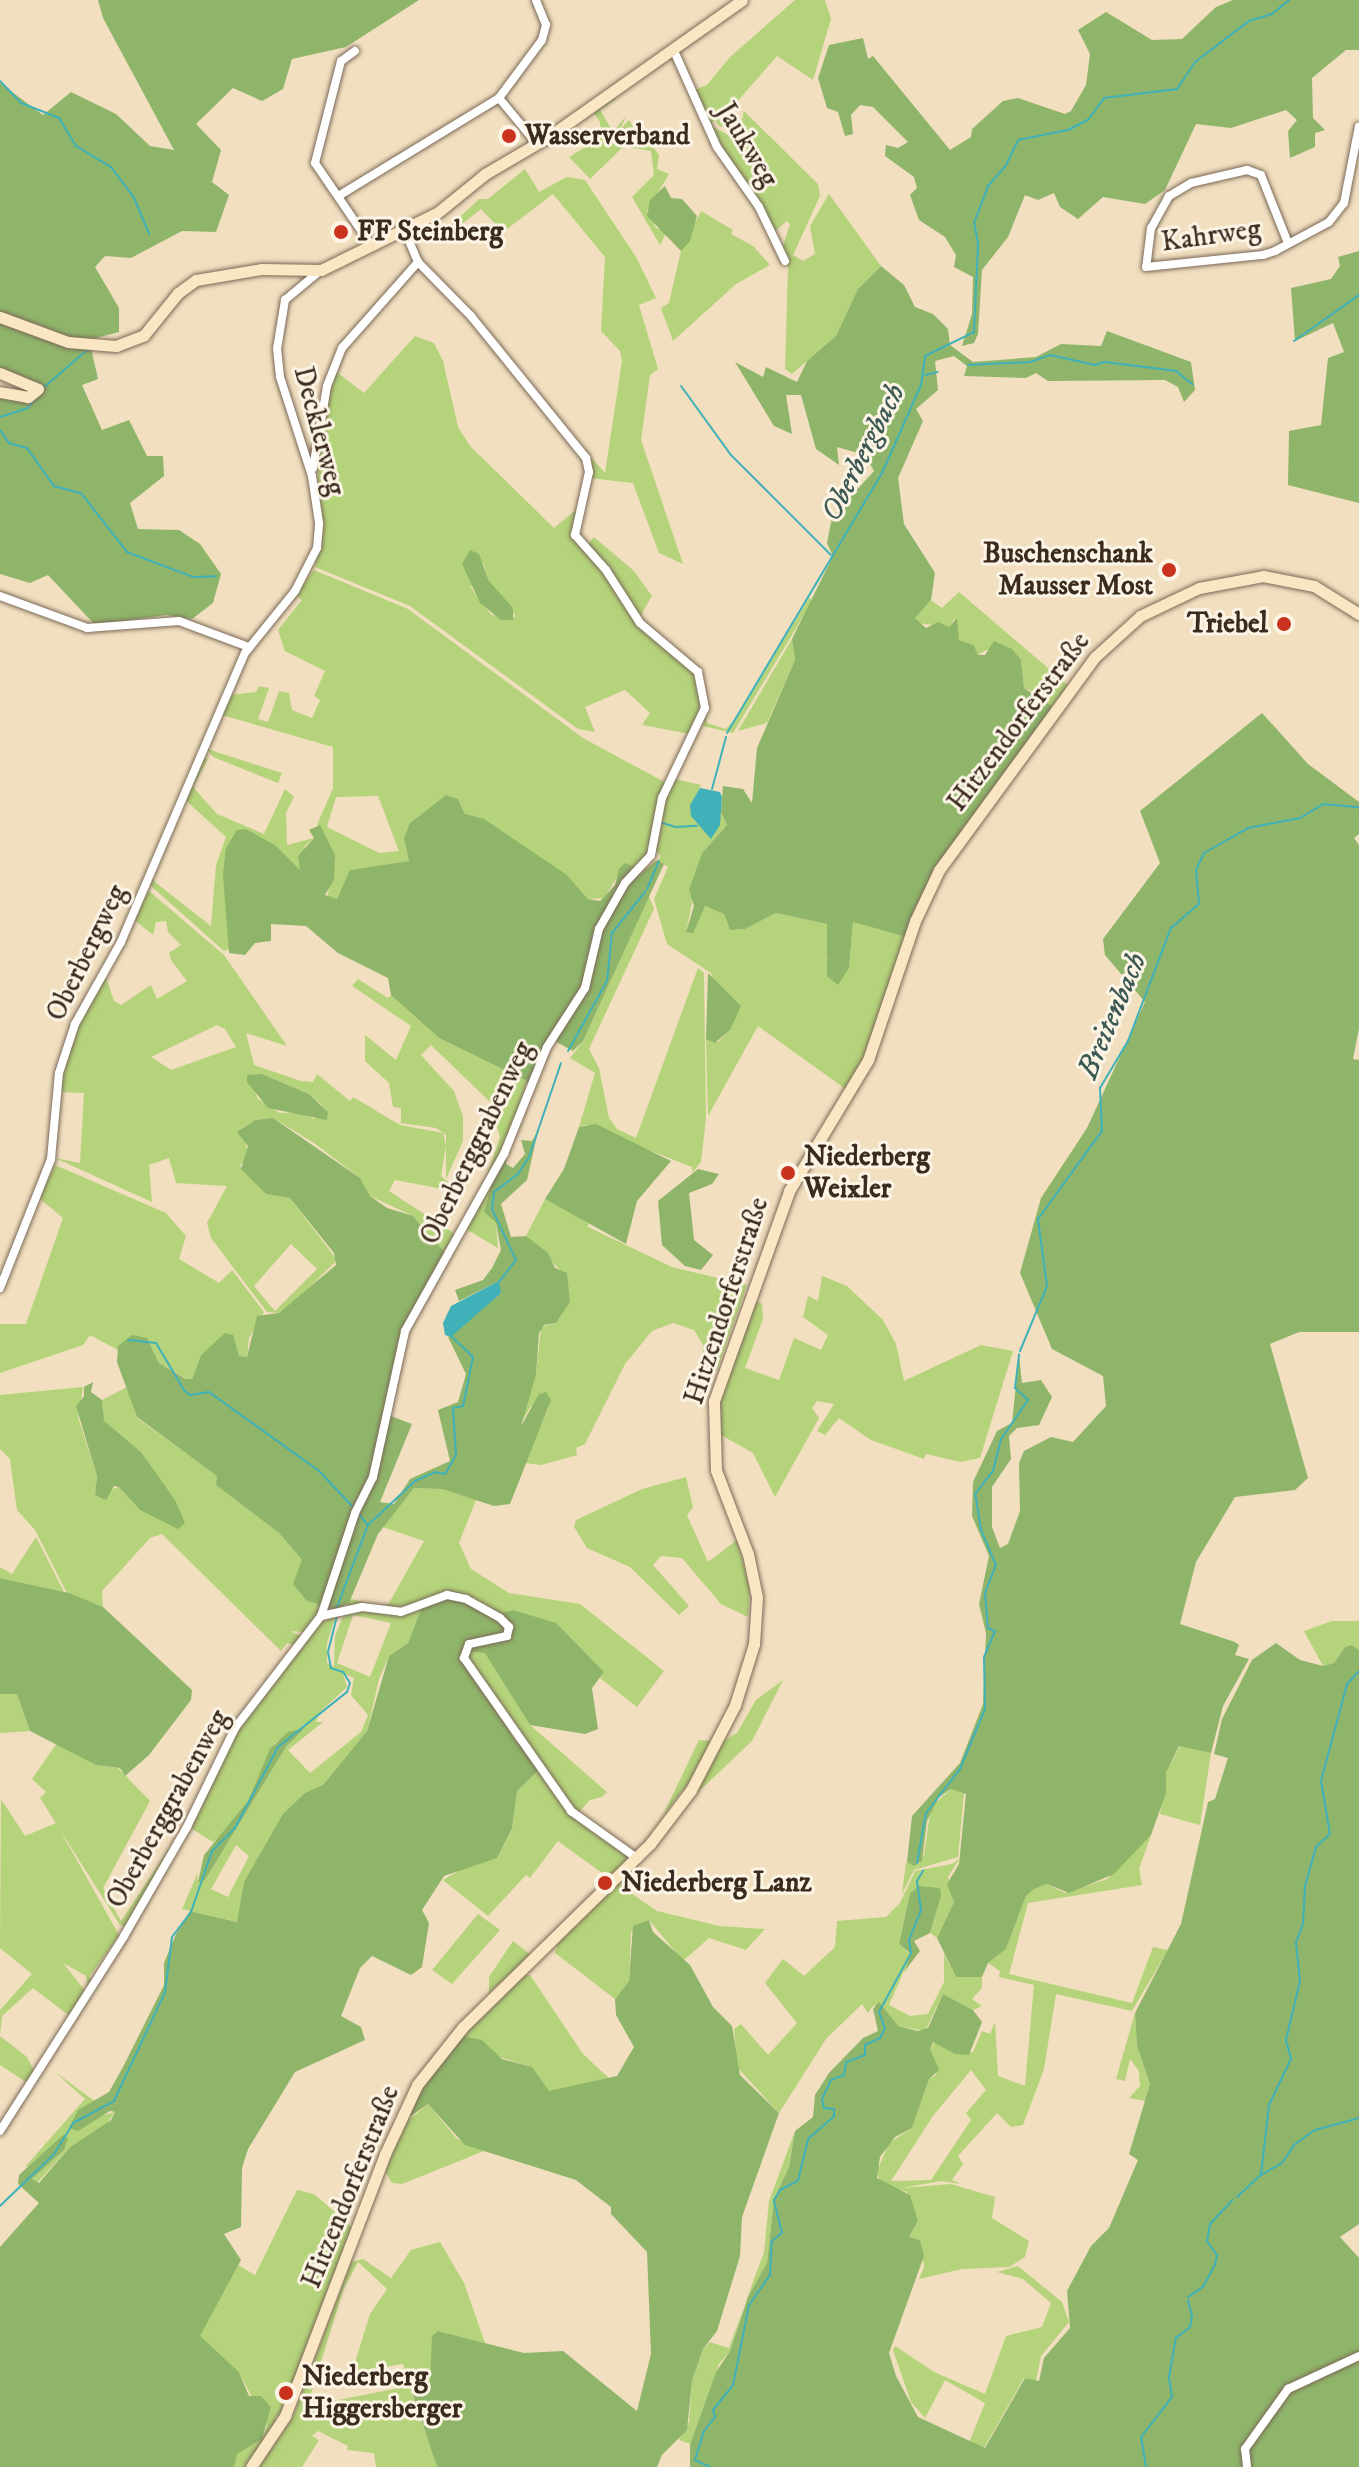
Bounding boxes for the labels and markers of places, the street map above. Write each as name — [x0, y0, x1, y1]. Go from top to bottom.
place label: Wasserverband — [525, 119, 690, 153]
marker: Wasserverband — [500, 127, 518, 145]
place label: FF Steinberg — [357, 215, 503, 249]
marker: FF Steinberg — [332, 223, 350, 241]
place label: Buschenschank Mausser Most — [983, 537, 1153, 603]
marker: Buschenschank Mausser Most — [1160, 561, 1178, 579]
place label: Triebel — [1187, 607, 1268, 641]
marker: Triebel — [1275, 615, 1293, 633]
place label: Niederberg Weixler — [804, 1140, 930, 1206]
marker: Niederberg Weixler — [779, 1164, 797, 1182]
place label: Niederberg Lanz — [621, 1866, 812, 1900]
marker: Niederberg Lanz — [596, 1874, 614, 1892]
place label: Niederberg Higgersberger — [302, 2360, 462, 2426]
marker: Niederberg Higgersberger — [277, 2384, 295, 2402]

